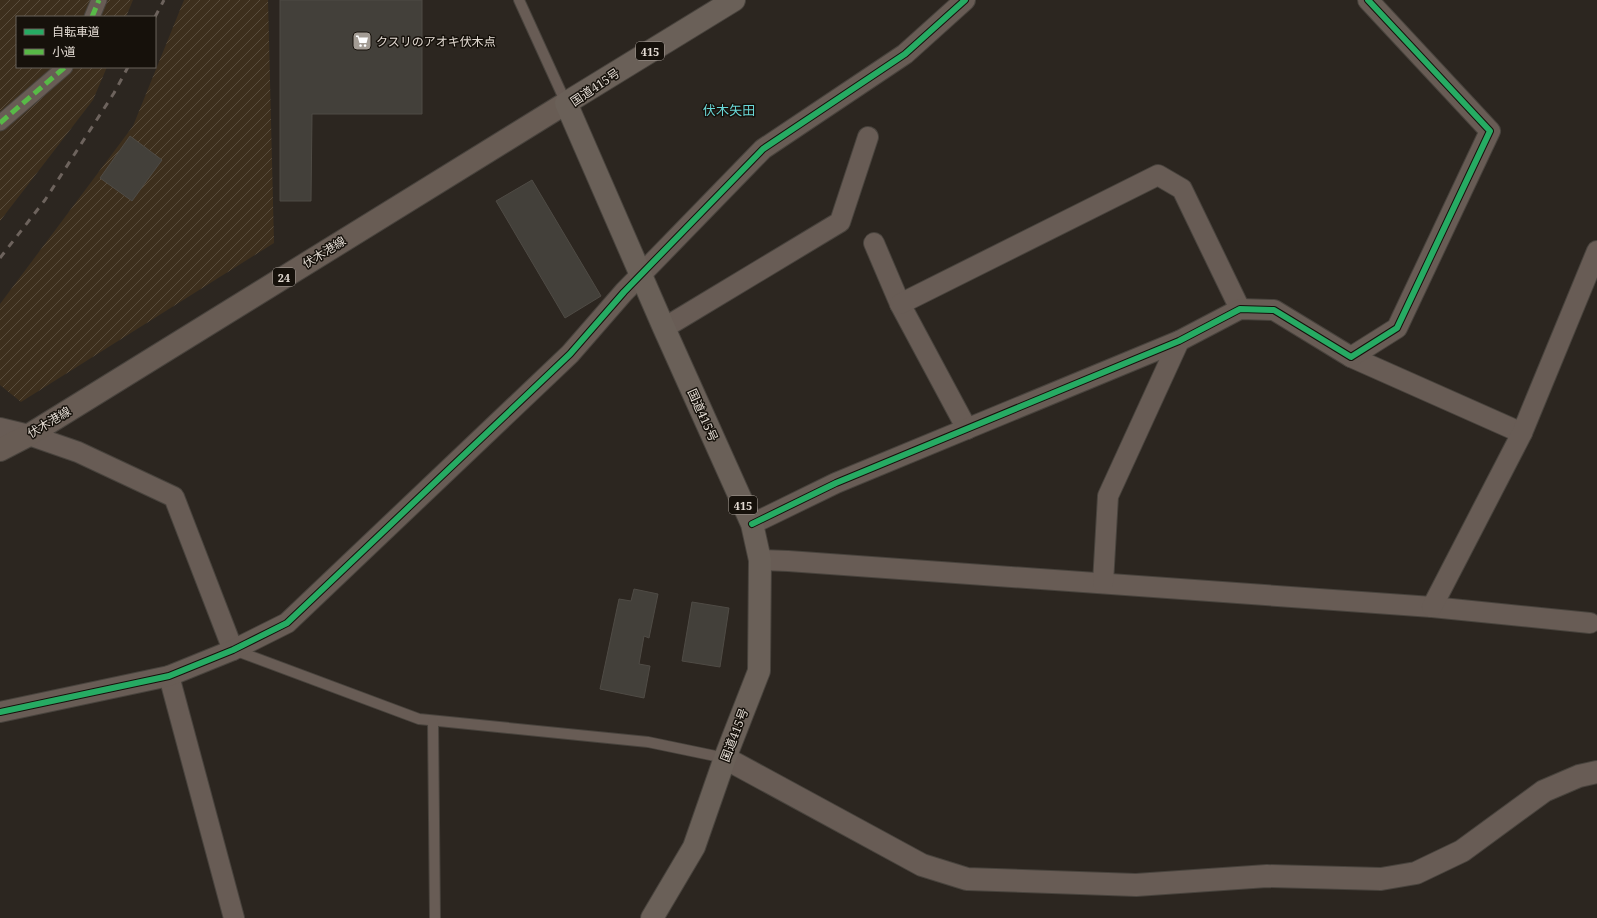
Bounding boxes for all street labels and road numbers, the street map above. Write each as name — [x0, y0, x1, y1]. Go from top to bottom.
road number: 415 — [636, 42, 664, 60]
street label: 国道415号 — [567, 64, 623, 110]
street label: 伏木港線 — [299, 232, 349, 272]
road number: 24 — [273, 268, 295, 286]
street label: 国道415号 — [684, 386, 722, 444]
street label: 伏木港線 — [24, 402, 74, 442]
road number: 415 — [729, 496, 757, 514]
street label: 国道415号 — [716, 706, 752, 764]

